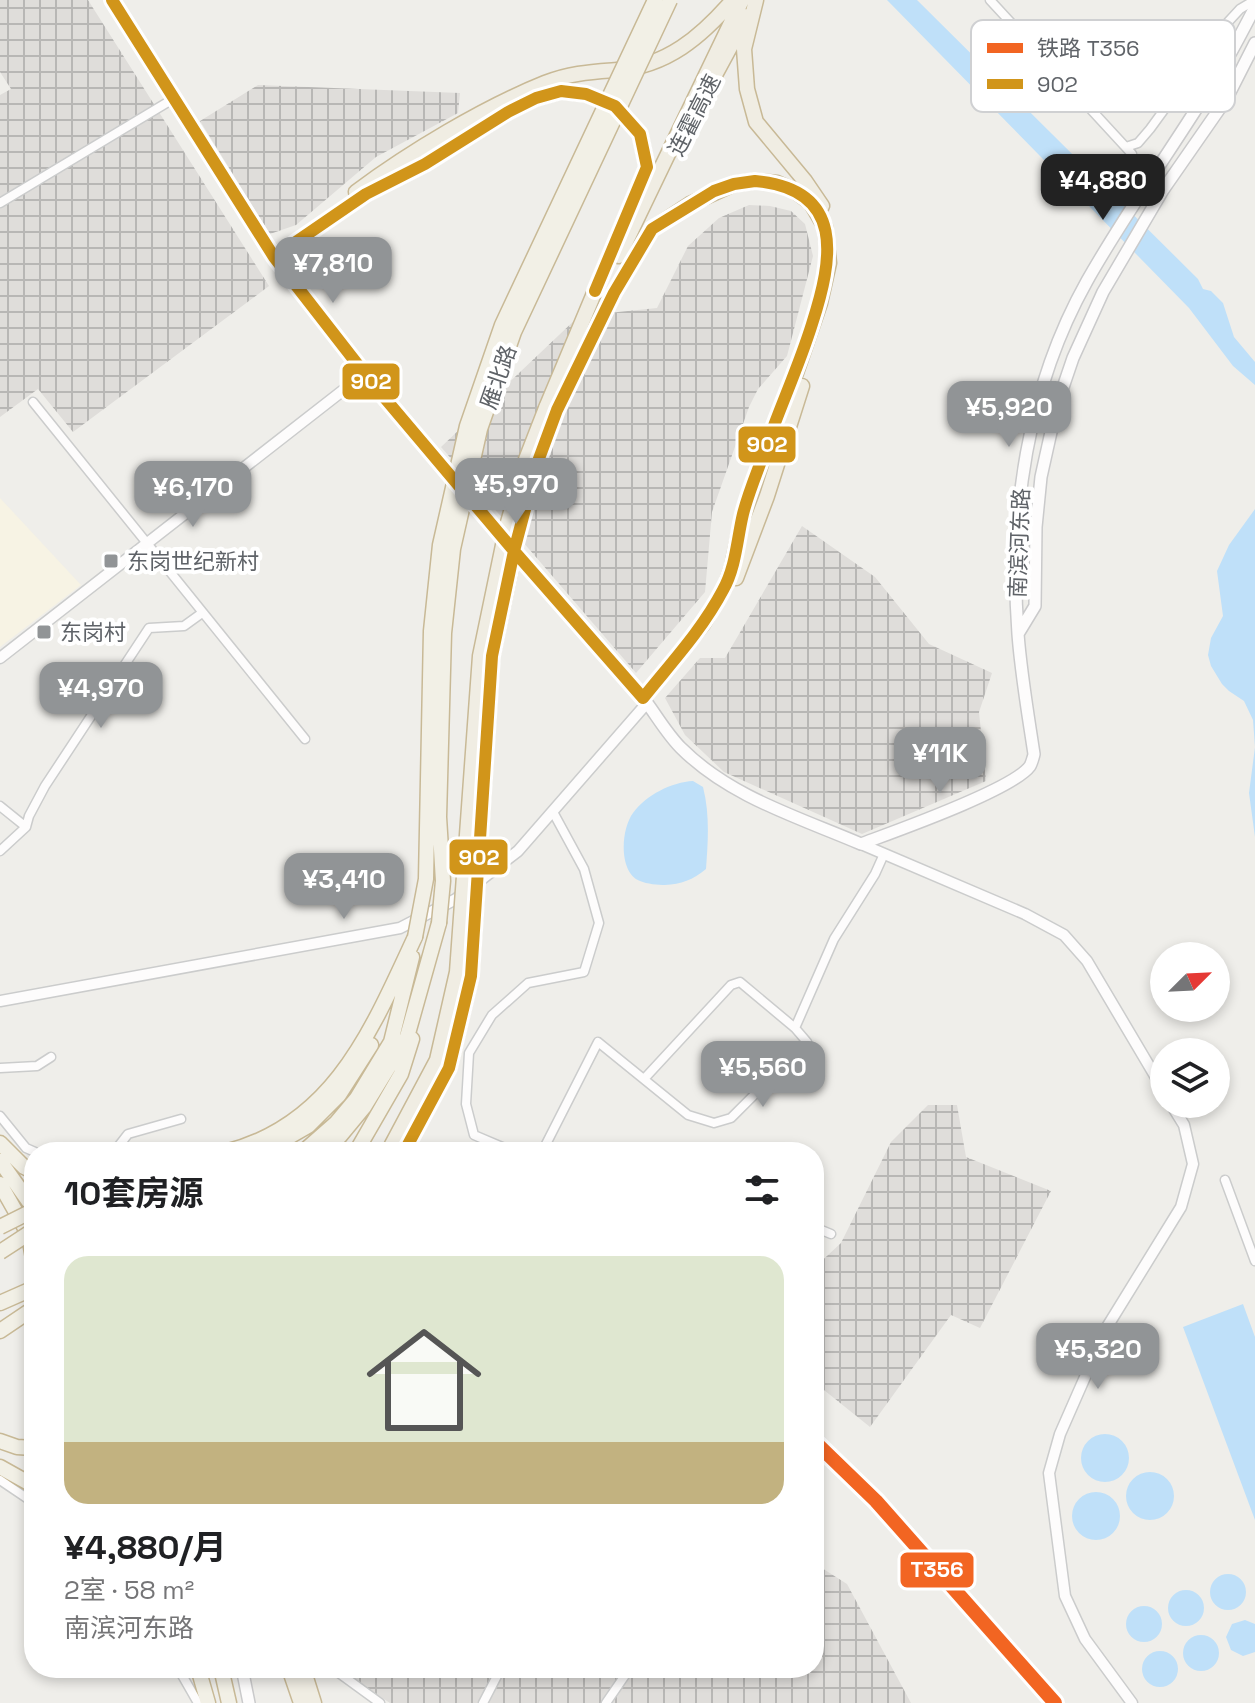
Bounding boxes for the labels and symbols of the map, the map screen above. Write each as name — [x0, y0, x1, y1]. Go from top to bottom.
legend — [971, 20, 1235, 112]
text: 铁路 T356 — [1037, 34, 1140, 62]
street label: 连霍高速 — [662, 69, 726, 161]
text: 902 — [1037, 70, 1078, 98]
pin: ¥4,880 — [1038, 154, 1168, 222]
pin: ¥7,810 — [268, 237, 398, 305]
street label: 雁北路 — [474, 341, 522, 413]
line badge: 902 — [341, 362, 401, 401]
text: 902 — [351, 367, 391, 395]
pin: ¥5,920 — [944, 381, 1074, 449]
line badge: 902 — [737, 425, 797, 464]
text: 902 — [747, 430, 787, 458]
pin: ¥5,970 — [451, 458, 581, 526]
pin: ¥6,170 — [128, 461, 258, 529]
street label: 南滨河东路 — [1003, 488, 1035, 598]
place label: 东岗世纪新村 — [127, 547, 259, 575]
marker: 东岗世纪新村 — [102, 552, 120, 570]
place label: 东岗村 — [60, 618, 126, 646]
marker: 东岗村 — [35, 623, 53, 641]
pin: ¥4,970 — [36, 662, 166, 730]
pin: ¥11K — [893, 727, 987, 795]
line badge: 902 — [448, 838, 509, 876]
text: 902 — [459, 843, 499, 871]
pin: ¥3,410 — [279, 853, 409, 921]
north arrow — [1150, 942, 1230, 1022]
pin: ¥5,560 — [698, 1041, 828, 1109]
pin: ¥5,320 — [1033, 1323, 1163, 1391]
line badge: T356 — [899, 1551, 975, 1589]
text: T356 — [910, 1555, 964, 1583]

